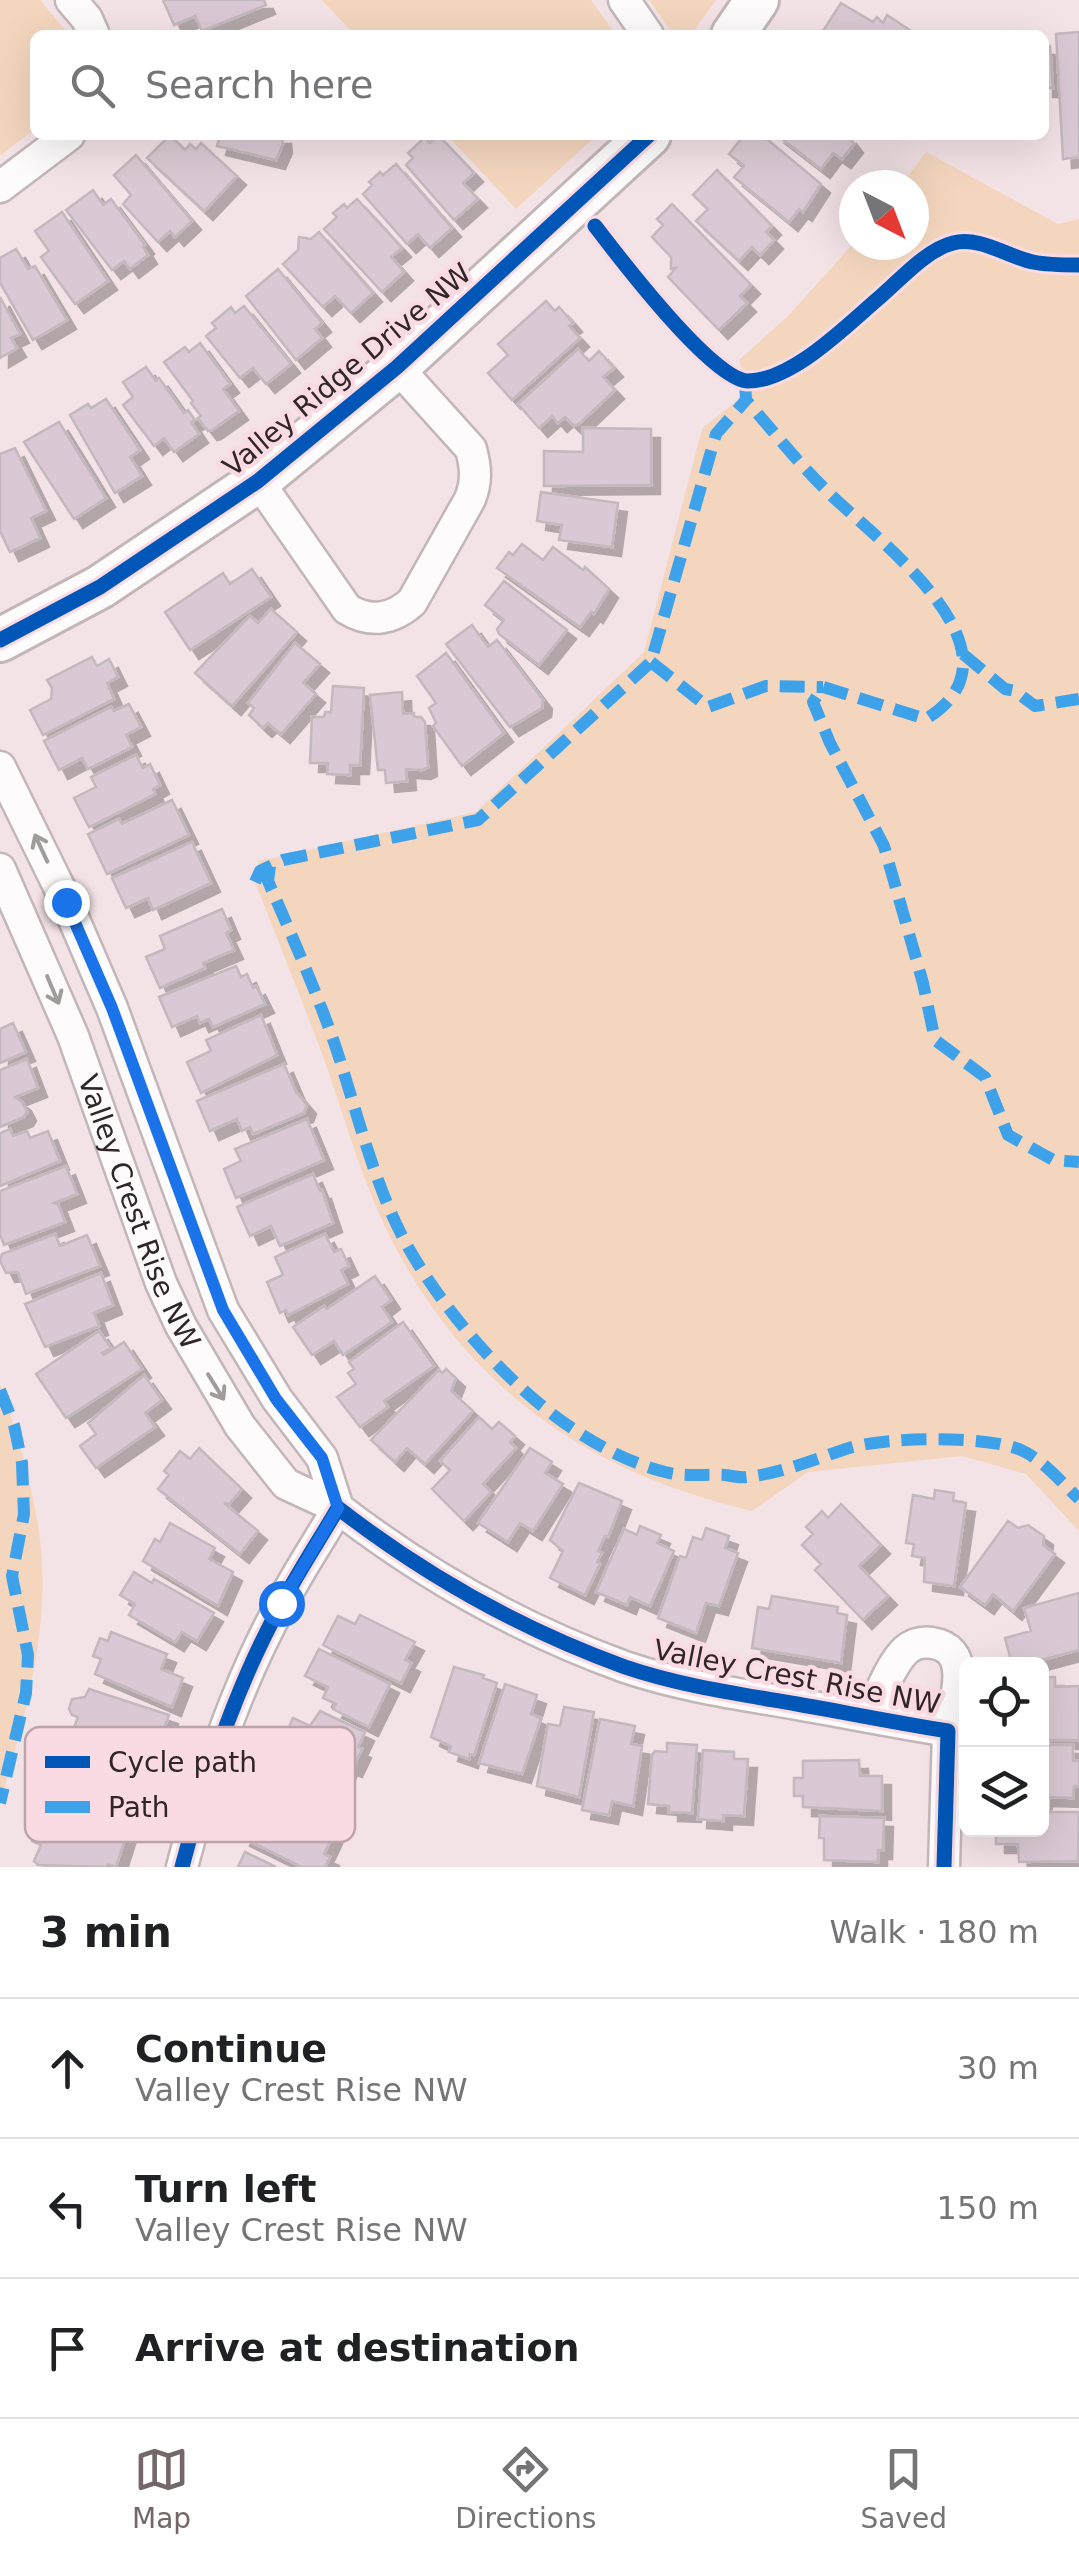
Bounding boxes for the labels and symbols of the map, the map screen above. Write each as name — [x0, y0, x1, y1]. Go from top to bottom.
north arrow — [839, 170, 929, 260]
street label: Valley Ridge Drive NW — [216, 257, 478, 483]
one-way arrow — [31, 834, 50, 864]
route end — [44, 880, 90, 926]
one-way arrow — [45, 974, 63, 1005]
street label: Valley Crest Rise NW — [72, 1070, 207, 1355]
one-way arrow — [206, 1372, 226, 1401]
route start — [259, 1581, 305, 1627]
street label: Valley Crest Rise NW — [651, 1633, 943, 1721]
legend — [25, 1727, 355, 1842]
text: Cycle path — [108, 1746, 257, 1779]
text: Path — [108, 1791, 170, 1824]

